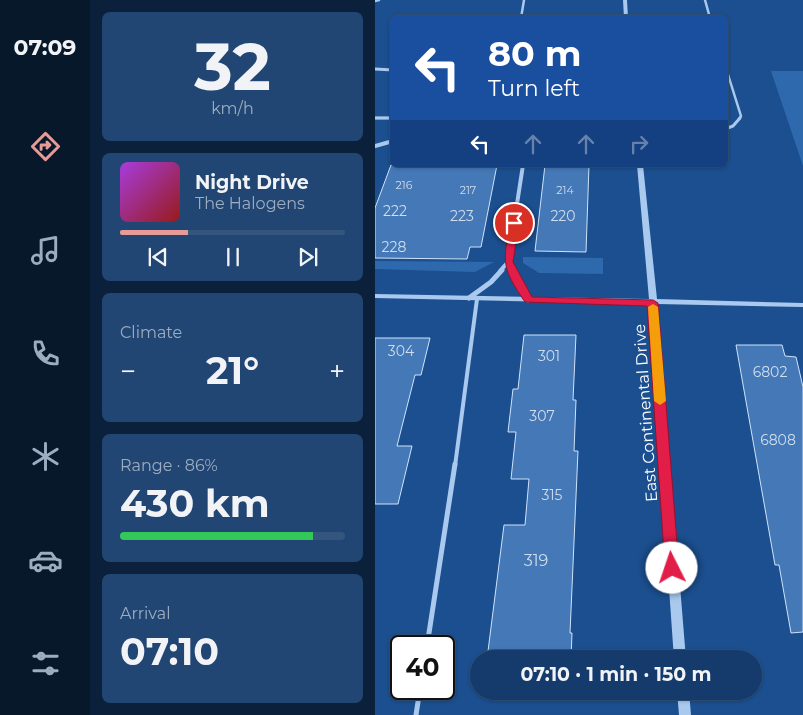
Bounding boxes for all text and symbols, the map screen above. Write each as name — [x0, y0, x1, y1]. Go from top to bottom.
text: 32 — [194, 27, 271, 106]
text: 80 m — [488, 32, 582, 75]
text: 07:09 — [14, 34, 76, 61]
icon: left — [405, 35, 470, 100]
text: Turn left — [488, 75, 580, 102]
text: km/h — [211, 99, 254, 118]
icon: directions — [28, 129, 63, 164]
icon: left — [466, 130, 494, 158]
icon: ahead — [519, 130, 547, 158]
icon: ahead — [572, 130, 600, 158]
icon: right — [625, 130, 653, 158]
text: Night Drive — [195, 171, 309, 194]
house number: 216 — [396, 178, 413, 192]
house number: 217 — [460, 183, 476, 197]
house number: 214 — [556, 183, 574, 197]
text: The Halogens — [195, 194, 305, 213]
house number: 222 — [383, 202, 407, 220]
pin — [493, 202, 535, 244]
house number: 223 — [450, 207, 474, 225]
house number: 220 — [550, 207, 576, 225]
icon: arrive — [500, 209, 528, 237]
icon: music — [28, 233, 63, 268]
house number: 228 — [382, 238, 406, 256]
icon: previous — [144, 243, 172, 271]
icon: pause — [219, 243, 247, 271]
icon: next — [294, 243, 322, 271]
text: Climate — [120, 323, 182, 342]
street label: East Continental Drive — [630, 323, 661, 503]
icon: phone — [28, 336, 63, 371]
house number: 304 — [388, 342, 415, 360]
text: 21° — [206, 347, 259, 394]
house number: 301 — [538, 347, 560, 365]
text: − — [120, 354, 136, 388]
text: + — [329, 354, 345, 388]
house number: 6802 — [753, 363, 787, 381]
house number: 307 — [529, 407, 555, 425]
house number: 6808 — [760, 431, 796, 449]
icon: climate — [28, 439, 63, 474]
text: Range · 86% — [120, 456, 218, 475]
text: 430 km — [120, 480, 270, 527]
house number: 315 — [542, 486, 563, 504]
position arrow — [645, 541, 697, 593]
icon: car — [28, 543, 63, 578]
house number: 319 — [524, 551, 548, 570]
text: Arrival — [120, 604, 170, 623]
text: 07:10 — [120, 628, 219, 675]
speed limit sign: 40 — [390, 635, 455, 700]
icon: filters — [28, 646, 63, 681]
text: 07:10 · 1 min · 150 m — [520, 663, 712, 686]

